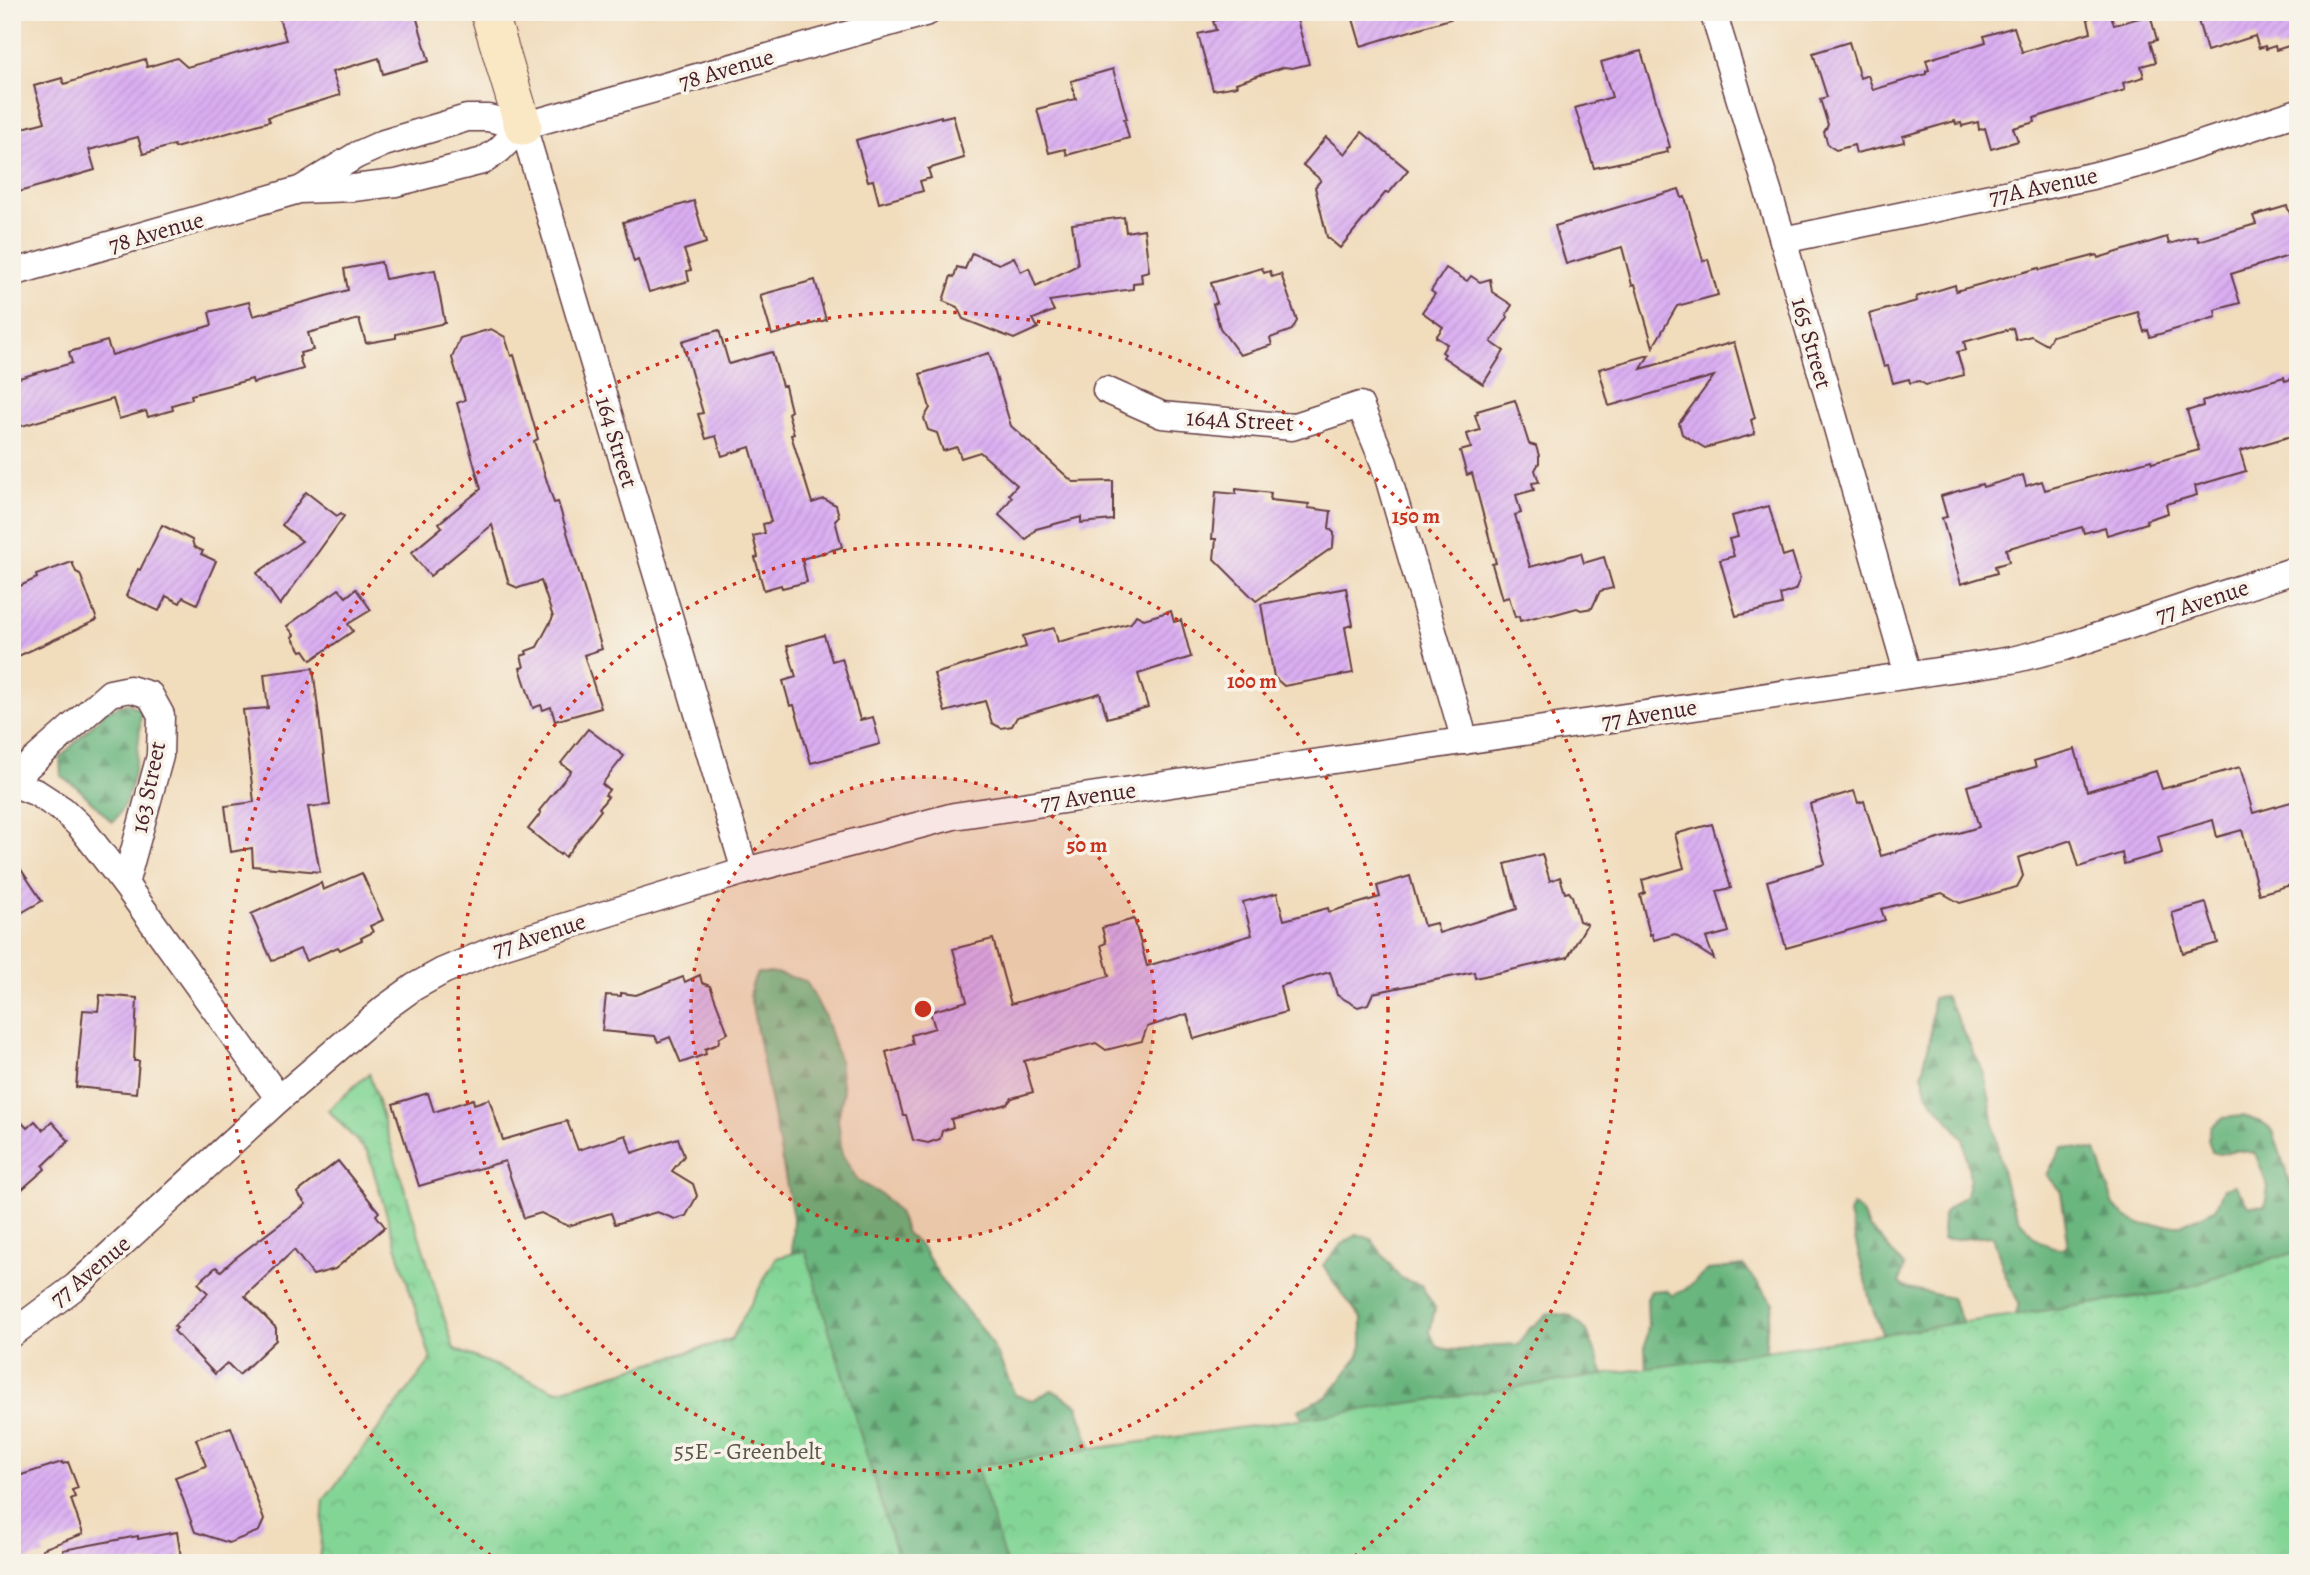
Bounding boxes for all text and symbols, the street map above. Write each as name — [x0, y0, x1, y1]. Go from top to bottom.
street label: 78 Avenue — [675, 40, 777, 98]
street label: 77A Avenue — [1986, 159, 2100, 213]
street label: 78 Avenue — [105, 203, 207, 261]
street label: 165 Street — [1784, 294, 1840, 392]
street label: 164 Street — [588, 392, 646, 492]
street label: 164A Street — [1185, 401, 1295, 439]
text: 150 m — [1392, 502, 1441, 530]
street label: 77 Avenue — [2151, 571, 2253, 631]
text: 100 m — [1227, 667, 1277, 695]
street label: 77 Avenue — [1599, 691, 1699, 737]
street label: 163 Street — [123, 738, 173, 836]
street label: 77 Avenue — [1038, 773, 1138, 819]
text: 50 m — [1067, 831, 1108, 859]
street label: 77 Avenue — [488, 905, 590, 965]
centre of rings — [911, 997, 935, 1021]
street label: 77 Avenue — [43, 1228, 137, 1314]
park label: 55E - Greenbelt — [674, 1435, 822, 1467]

